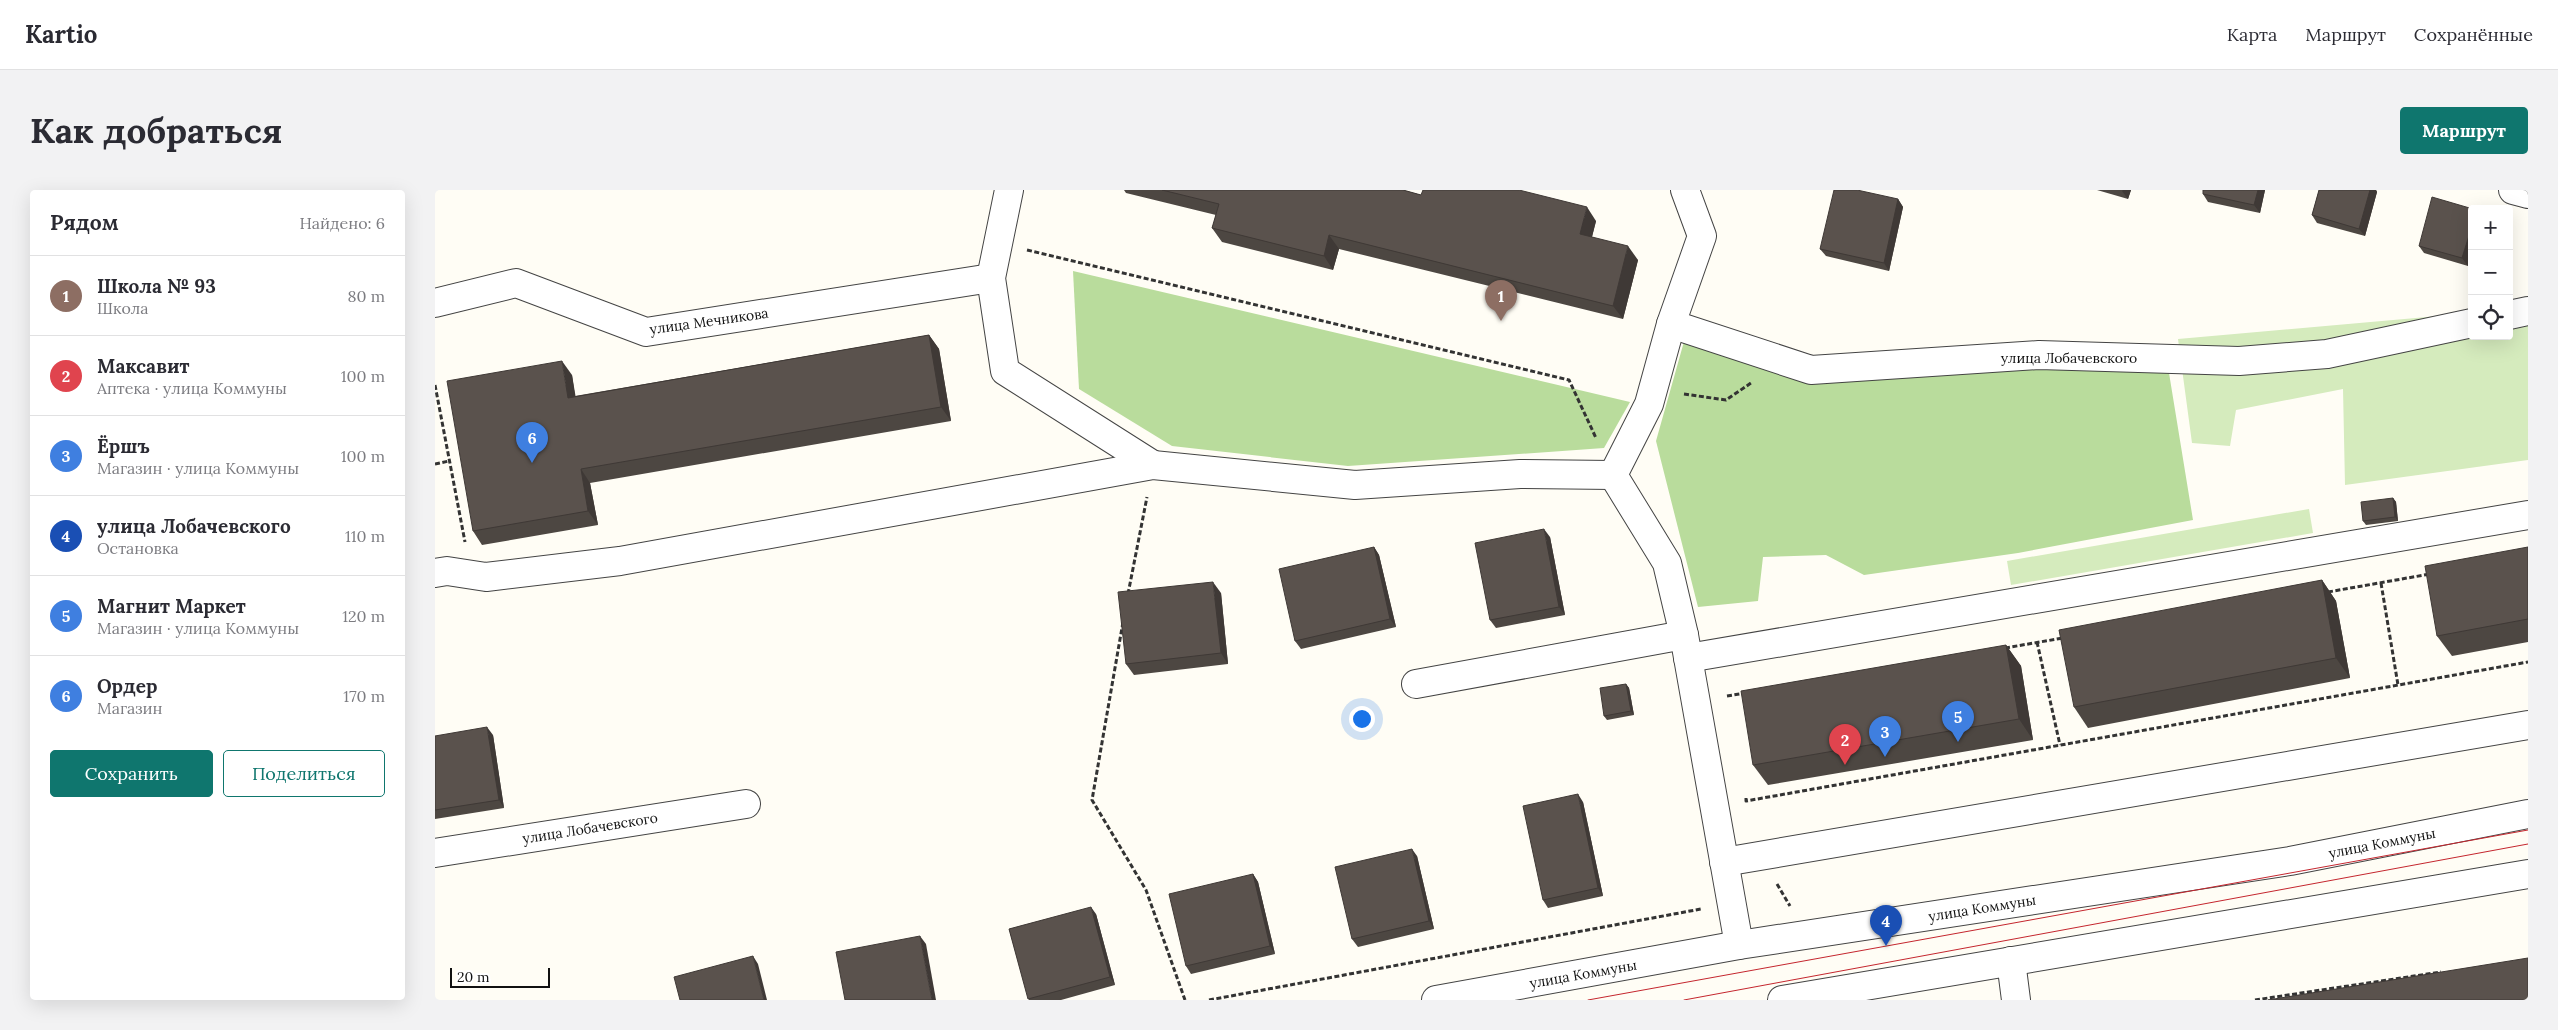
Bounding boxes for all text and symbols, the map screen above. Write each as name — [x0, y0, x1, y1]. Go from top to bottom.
text: Kartio — [25, 19, 97, 50]
text: Карта — [2227, 23, 2277, 46]
text: Маршрут — [2305, 23, 2386, 46]
text: Сохранённые — [2414, 23, 2533, 46]
button: Маршрут — [2400, 107, 2528, 154]
text: Как добраться — [30, 108, 283, 153]
map controls — [2468, 205, 2513, 340]
button: + — [2468, 205, 2513, 250]
text: Рядом — [50, 209, 119, 236]
text: Найдено: 6 — [299, 213, 385, 233]
button: − — [2468, 250, 2513, 295]
text: Школа № 93 — [97, 274, 216, 298]
pin: 1 — [1485, 280, 1517, 321]
text: 1 — [63, 286, 69, 306]
text: 80 m — [348, 286, 385, 306]
button: locate — [2468, 295, 2513, 340]
text: Школа — [97, 298, 149, 318]
street label: улица Мечникова — [648, 304, 770, 338]
street label: улица Лобачевского — [2001, 349, 2137, 367]
text: Максавит — [97, 354, 189, 378]
text: 2 — [62, 366, 70, 386]
text: 100 m — [341, 366, 385, 386]
text: Аптека · улица Коммуны — [97, 378, 287, 398]
pin: 6 — [516, 422, 548, 463]
text: Ёршъ — [97, 434, 150, 458]
text: 3 — [62, 446, 70, 466]
text: 100 m — [341, 446, 385, 466]
text: Магазин · улица Коммуны — [97, 458, 299, 478]
text: улица Лобачевского — [97, 514, 291, 538]
text: 4 — [62, 526, 70, 546]
text: 110 m — [345, 526, 385, 546]
text: Остановка — [97, 538, 179, 558]
text: Магнит Маркет — [97, 594, 246, 618]
text: 5 — [62, 606, 70, 626]
text: 120 m — [342, 606, 385, 626]
text: Магазин · улица Коммуны — [97, 618, 299, 638]
text: Ордер — [97, 674, 157, 698]
text: 6 — [61, 686, 71, 706]
text: 170 m — [343, 686, 385, 706]
text: Магазин — [97, 698, 163, 718]
pin: 5 — [1942, 701, 1974, 742]
your location — [1349, 706, 1375, 732]
pin: 3 — [1869, 716, 1901, 757]
pin: 2 — [1829, 724, 1861, 765]
button: Сохранить — [50, 750, 213, 797]
button: Поделиться — [223, 750, 385, 797]
street label: улица Лобачевского — [521, 808, 659, 848]
street label: улица Коммуны — [2327, 824, 2437, 862]
street label: улица Коммуны — [1927, 891, 2037, 925]
pin: 4 — [1870, 905, 1902, 946]
street label: улица Коммуны — [1528, 956, 1638, 992]
scale bar — [450, 965, 550, 988]
text: 20 m — [457, 968, 489, 986]

